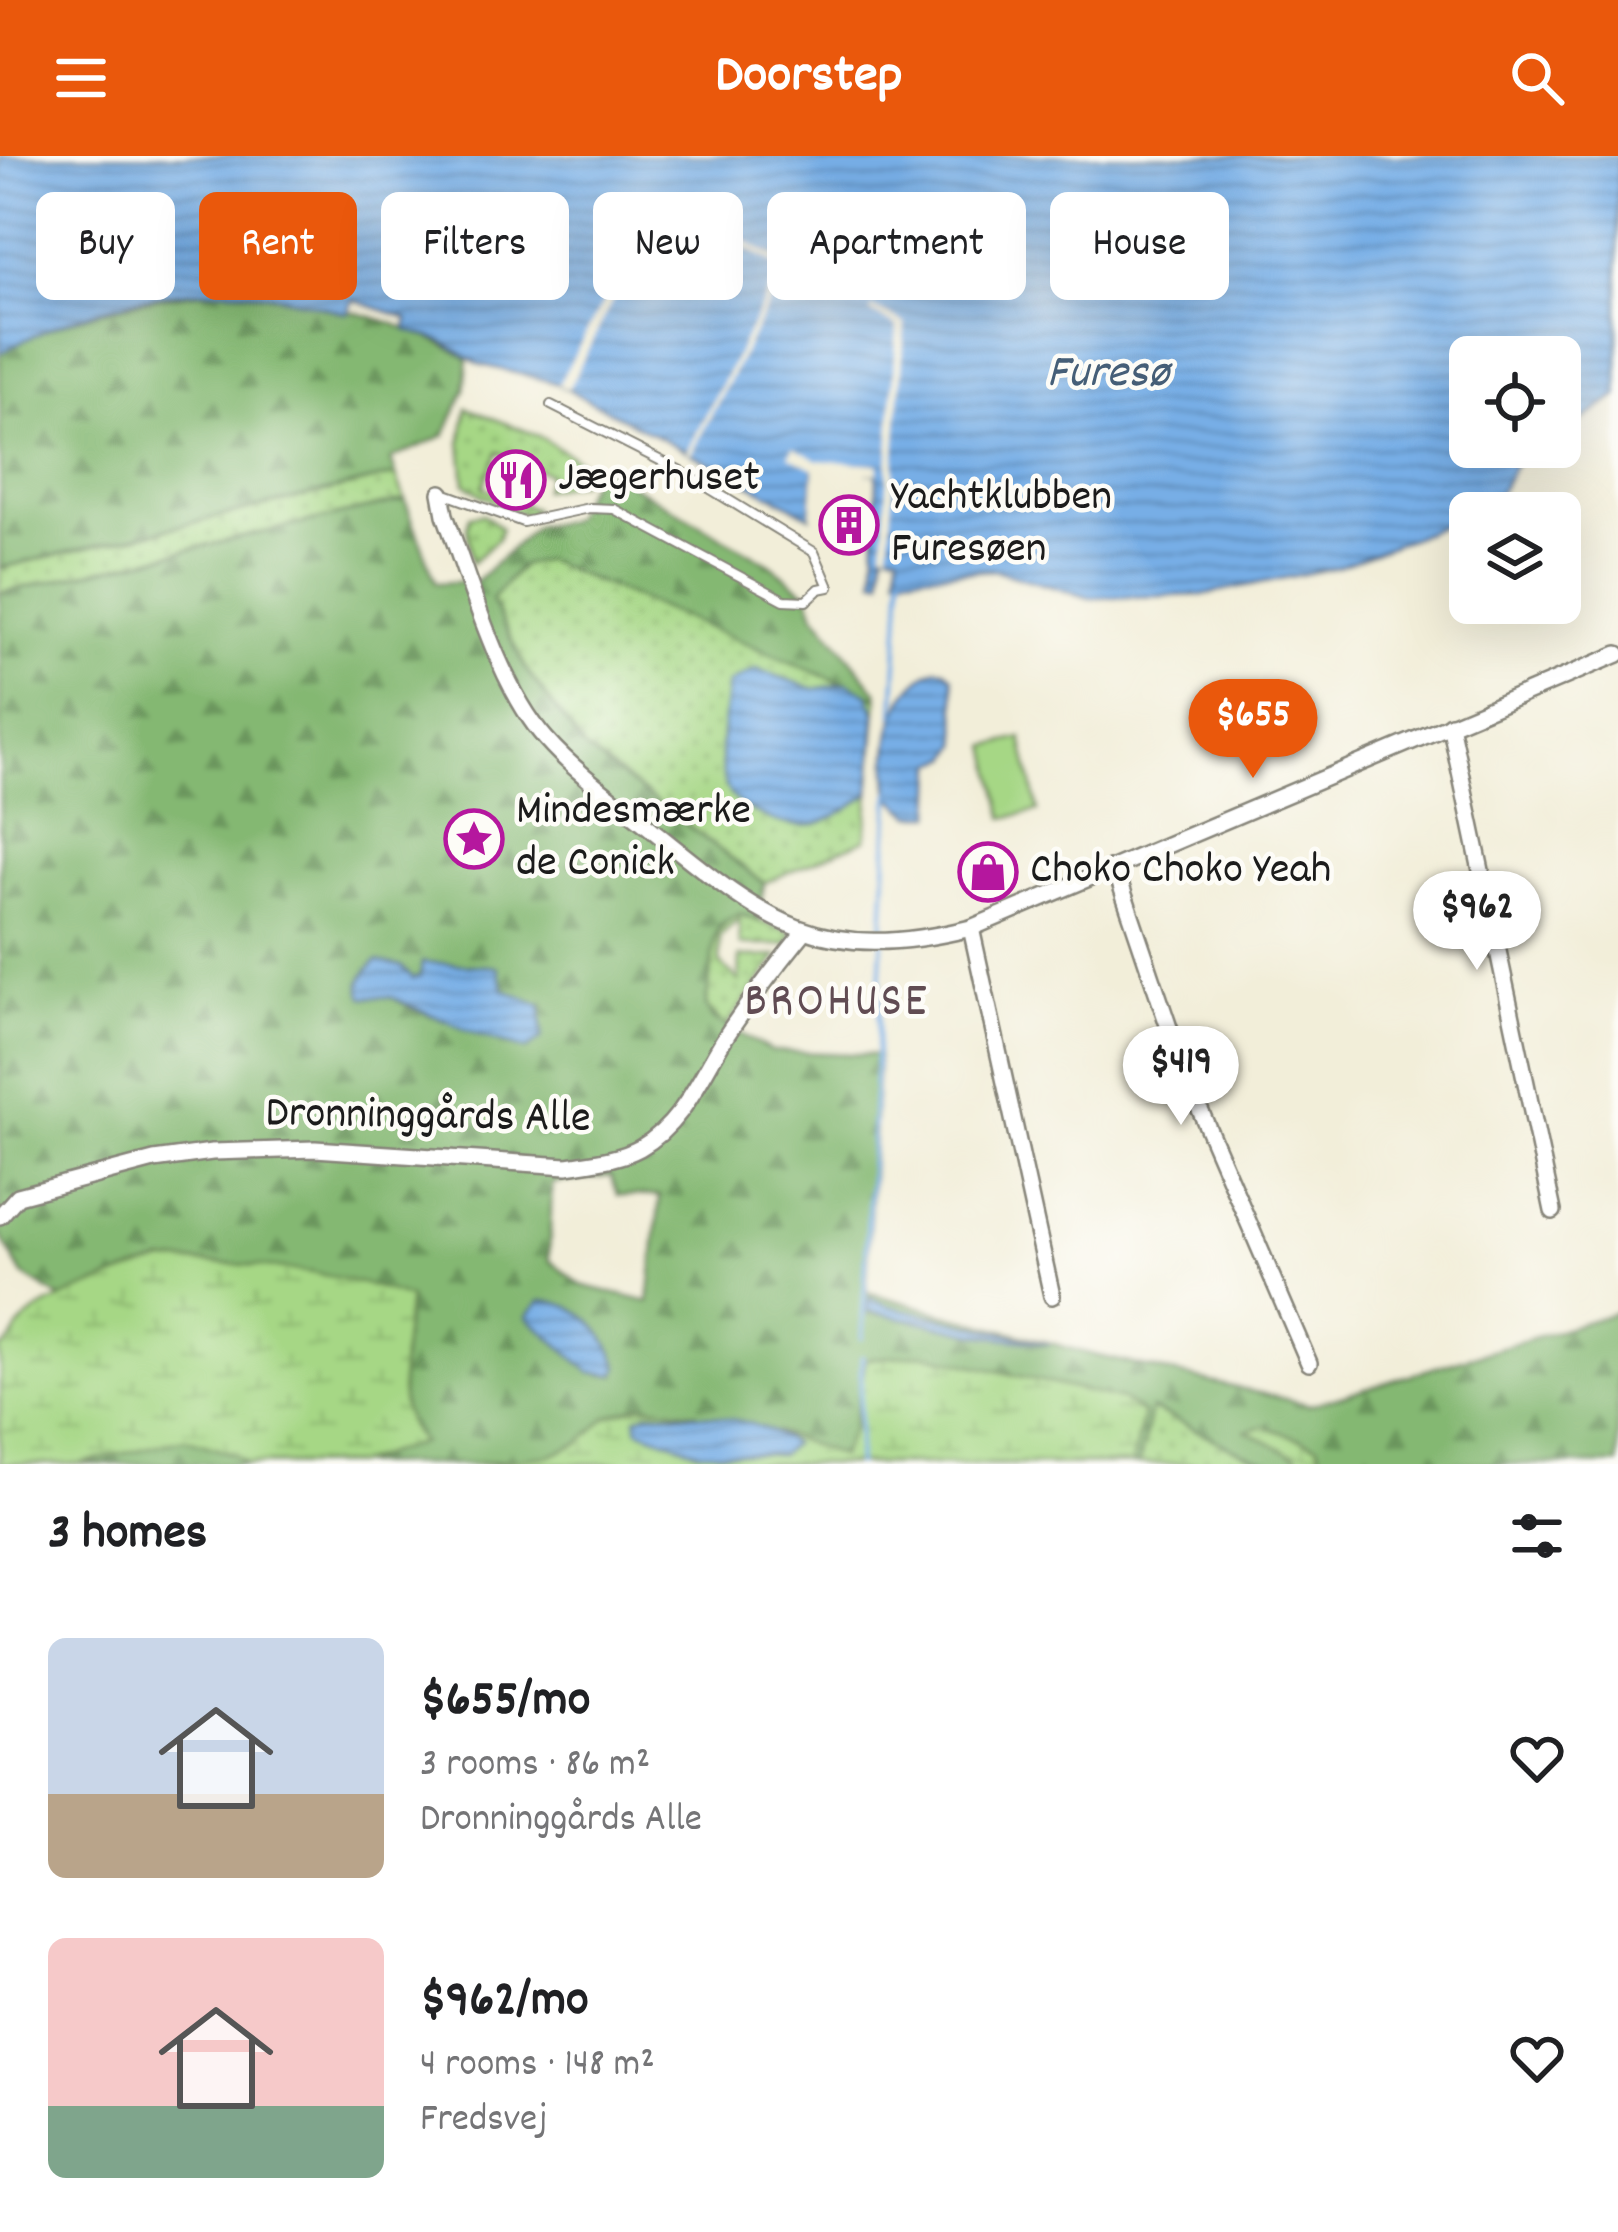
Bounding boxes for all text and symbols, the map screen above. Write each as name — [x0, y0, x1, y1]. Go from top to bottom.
text: Doorstep — [715, 40, 903, 117]
icon: menu — [48, 45, 114, 111]
icon: search — [1504, 45, 1570, 111]
chip: Buy — [36, 192, 175, 300]
chip: Rent — [199, 192, 357, 300]
chip: Filters — [381, 192, 569, 300]
chip: New — [593, 192, 743, 300]
chip: Apartment — [767, 192, 1026, 300]
chip: House — [1050, 192, 1229, 300]
map controls — [1449, 336, 1581, 624]
button: locate — [1449, 336, 1581, 468]
water label: Furesø — [1047, 341, 1174, 410]
place label: Jægerhuset — [558, 448, 760, 512]
restaurant icon: Jægerhuset — [485, 449, 547, 511]
place label: Yachtklubben Furesøen — [891, 467, 1112, 583]
button: layers — [1449, 492, 1581, 624]
building icon: Yachtklubben Furesøen — [818, 494, 880, 556]
pin: $655 — [1182, 679, 1324, 781]
text: $655 — [1216, 690, 1291, 745]
place label: Mindesmærke de Conick — [516, 781, 751, 897]
place icon: Mindesmærke de Conick — [443, 808, 505, 870]
place label: Choko Choko Yeah — [1030, 840, 1331, 904]
shop icon: Choko Choko Yeah — [957, 841, 1019, 903]
pin: $962 — [1406, 871, 1548, 973]
text: $962 — [1440, 882, 1514, 937]
district label: BROHUSE — [744, 970, 930, 1039]
pin: $419 — [1110, 1026, 1252, 1128]
text: $419 — [1150, 1037, 1212, 1092]
street label: Dronninggårds Alle — [265, 1083, 591, 1153]
text: 3 homes — [48, 1500, 207, 1572]
icon: filters — [1504, 1503, 1570, 1569]
text: $655/mo — [420, 1667, 590, 1739]
icon: home — [144, 1686, 288, 1830]
icon: heart — [1504, 1725, 1570, 1791]
text: 3 rooms · 86 m² — [420, 1739, 650, 1794]
text: Dronninggårds Alle — [420, 1794, 702, 1849]
text: $962/mo — [420, 1967, 589, 2039]
icon: home — [144, 1986, 288, 2130]
icon: heart — [1504, 2025, 1570, 2091]
text: 4 rooms · 148 m² — [420, 2039, 655, 2094]
text: Fredsvej — [420, 2094, 547, 2149]

